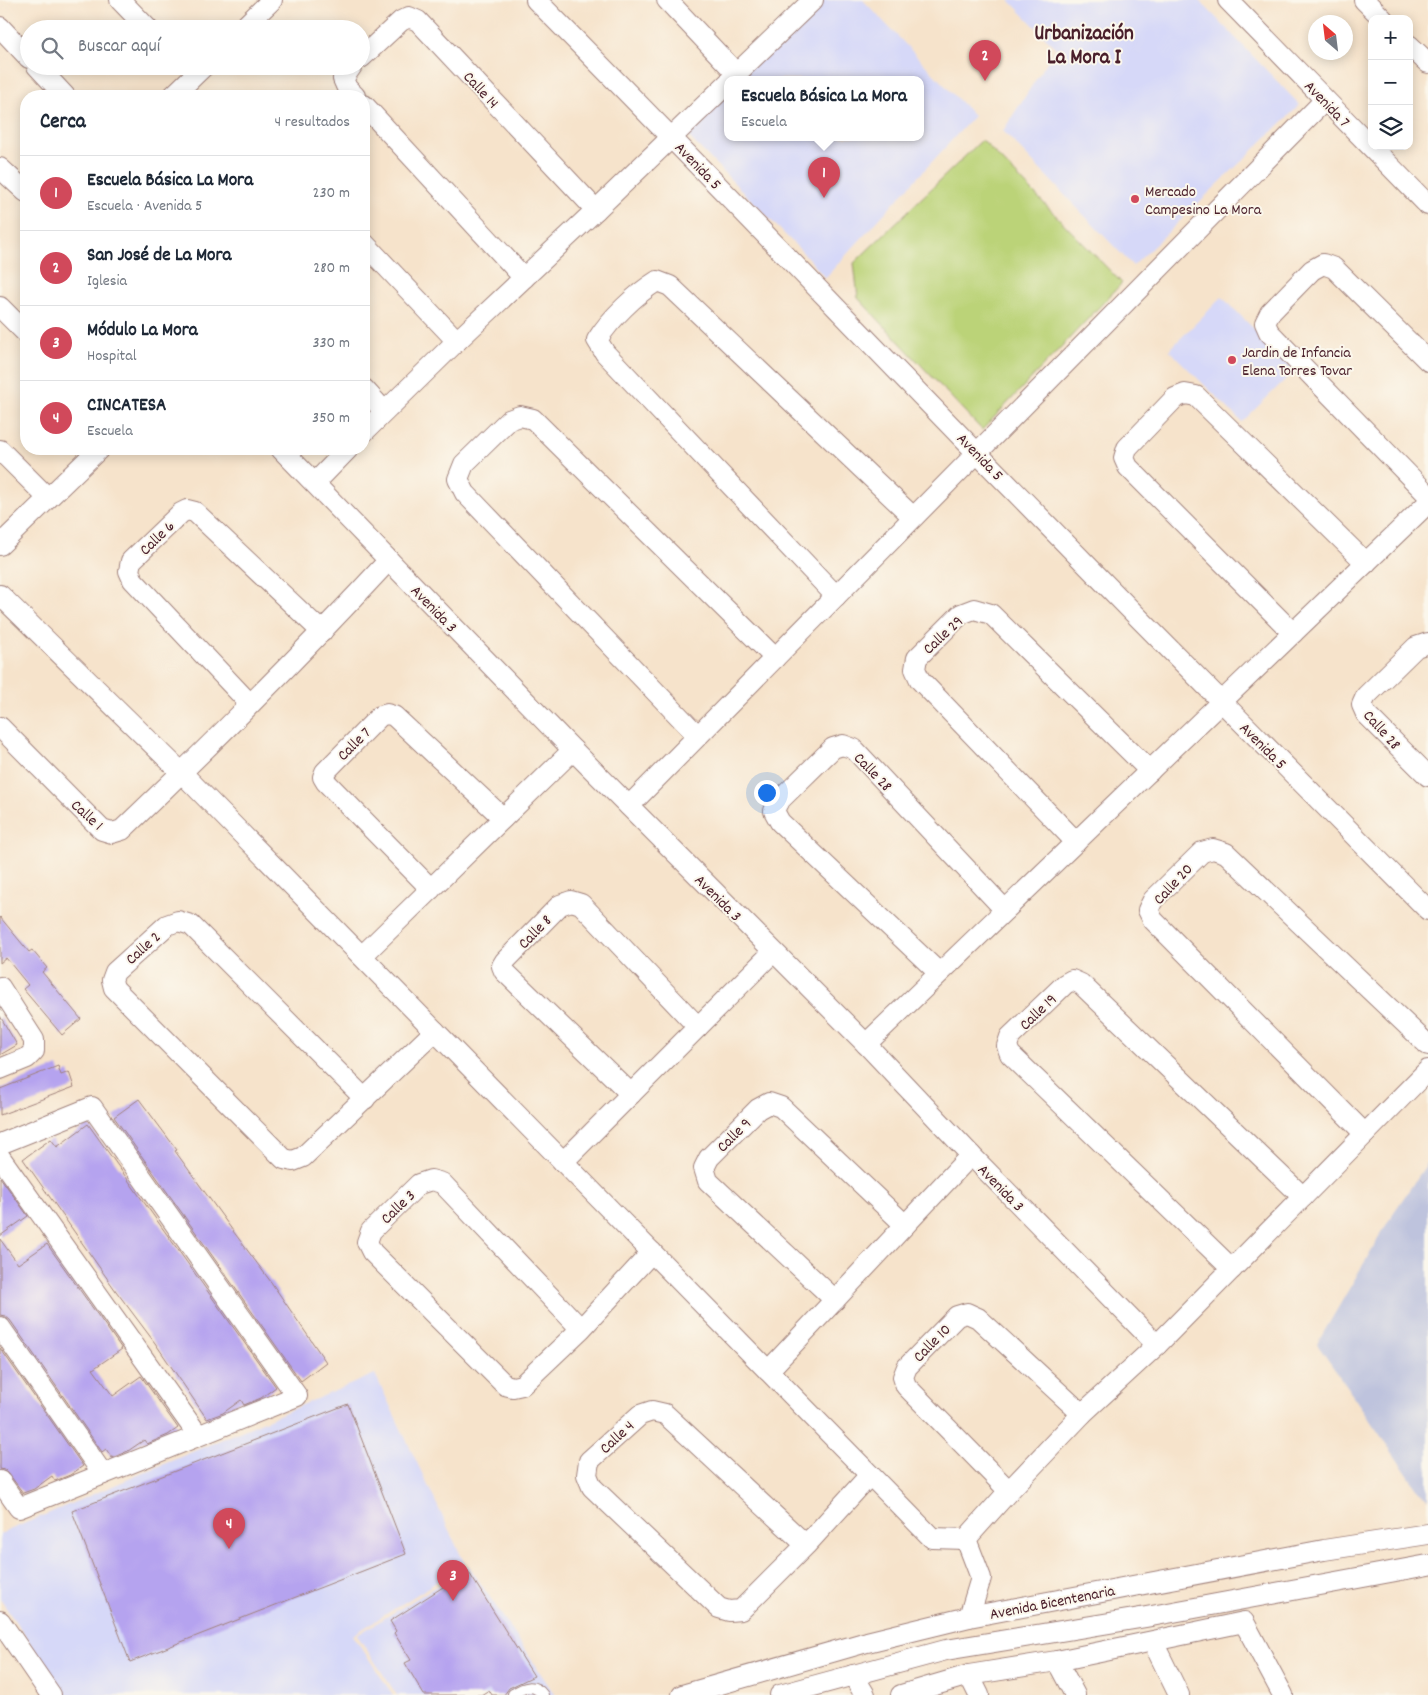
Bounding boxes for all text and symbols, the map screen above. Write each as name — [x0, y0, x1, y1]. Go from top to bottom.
north arrow — [1308, 15, 1353, 60]
map controls — [1368, 15, 1413, 150]
button: + — [1368, 15, 1413, 60]
search box — [20, 20, 370, 75]
district label: Urbanización La Mora I — [1034, 20, 1134, 74]
icon: search — [38, 34, 66, 62]
text: Buscar aquí — [78, 34, 160, 61]
pin: 2 — [969, 40, 1001, 81]
button: − — [1368, 60, 1413, 105]
street label: Calle 14 — [457, 67, 504, 115]
popup — [724, 76, 924, 141]
street label: Avenida 7 — [1298, 76, 1354, 133]
text: Escuela Básica La Mora — [741, 84, 907, 111]
button: layers — [1368, 105, 1413, 150]
text: Cerca — [40, 108, 86, 138]
text: 4 resultados — [275, 111, 350, 134]
text: Escuela — [741, 111, 787, 134]
street label: Avenida 5 — [668, 138, 726, 196]
pin: 1 — [808, 157, 840, 198]
text: Escuela Básica La Mora — [87, 168, 253, 195]
place label: Mercado Campesino La Mora — [1145, 181, 1262, 222]
text: 1 — [54, 182, 58, 205]
text: 230 m — [313, 182, 350, 205]
marker: Mercado Campesino La Mora — [1129, 193, 1141, 205]
text: Escuela · Avenida 5 — [87, 195, 203, 218]
text: San José de La Mora — [87, 243, 232, 270]
text: 2 — [53, 257, 60, 280]
text: 280 m — [313, 257, 350, 280]
text: Iglesia — [87, 270, 127, 293]
text: Módulo La Mora — [87, 318, 198, 345]
text: 3 — [52, 332, 60, 355]
text: 330 m — [312, 332, 350, 355]
place label: Jardin de Infancia Elena Torres Tovar — [1242, 342, 1352, 383]
text: Hospital — [87, 345, 137, 368]
marker: Jardin de Infancia Elena Torres Tovar — [1226, 354, 1238, 366]
text: CINCATESA — [87, 393, 166, 420]
text: 4 — [53, 407, 59, 430]
text: 350 m — [312, 407, 350, 430]
text: Escuela — [87, 420, 133, 443]
street label: Avenida 5 — [950, 429, 1008, 487]
street label: Calle 6 — [135, 516, 181, 562]
street label: Avenida 3 — [405, 581, 462, 639]
street label: Calle 29 — [918, 611, 969, 661]
street label: Calle 28 — [1357, 705, 1405, 756]
street label: Avenida 5 — [1233, 718, 1291, 776]
street label: Calle 7 — [333, 723, 377, 767]
street label: Calle 28 — [848, 748, 897, 798]
your location — [754, 780, 780, 806]
street label: Calle 1 — [65, 795, 108, 837]
street label: Calle 20 — [1149, 859, 1199, 911]
street label: Avenida 3 — [688, 870, 746, 928]
street label: Calle 8 — [514, 910, 558, 955]
street label: Calle 2 — [121, 927, 167, 971]
street label: Calle 19 — [1015, 989, 1063, 1037]
street label: Calle 9 — [712, 1113, 757, 1158]
street label: Avenida 3 — [972, 1160, 1029, 1218]
street label: Calle 3 — [376, 1185, 421, 1230]
street label: Calle 10 — [909, 1319, 957, 1368]
street label: Calle 4 — [595, 1416, 640, 1460]
pin: 4 — [213, 1508, 245, 1549]
pin: 3 — [437, 1560, 469, 1601]
street label: Avenida Bicentenaria — [988, 1580, 1117, 1627]

